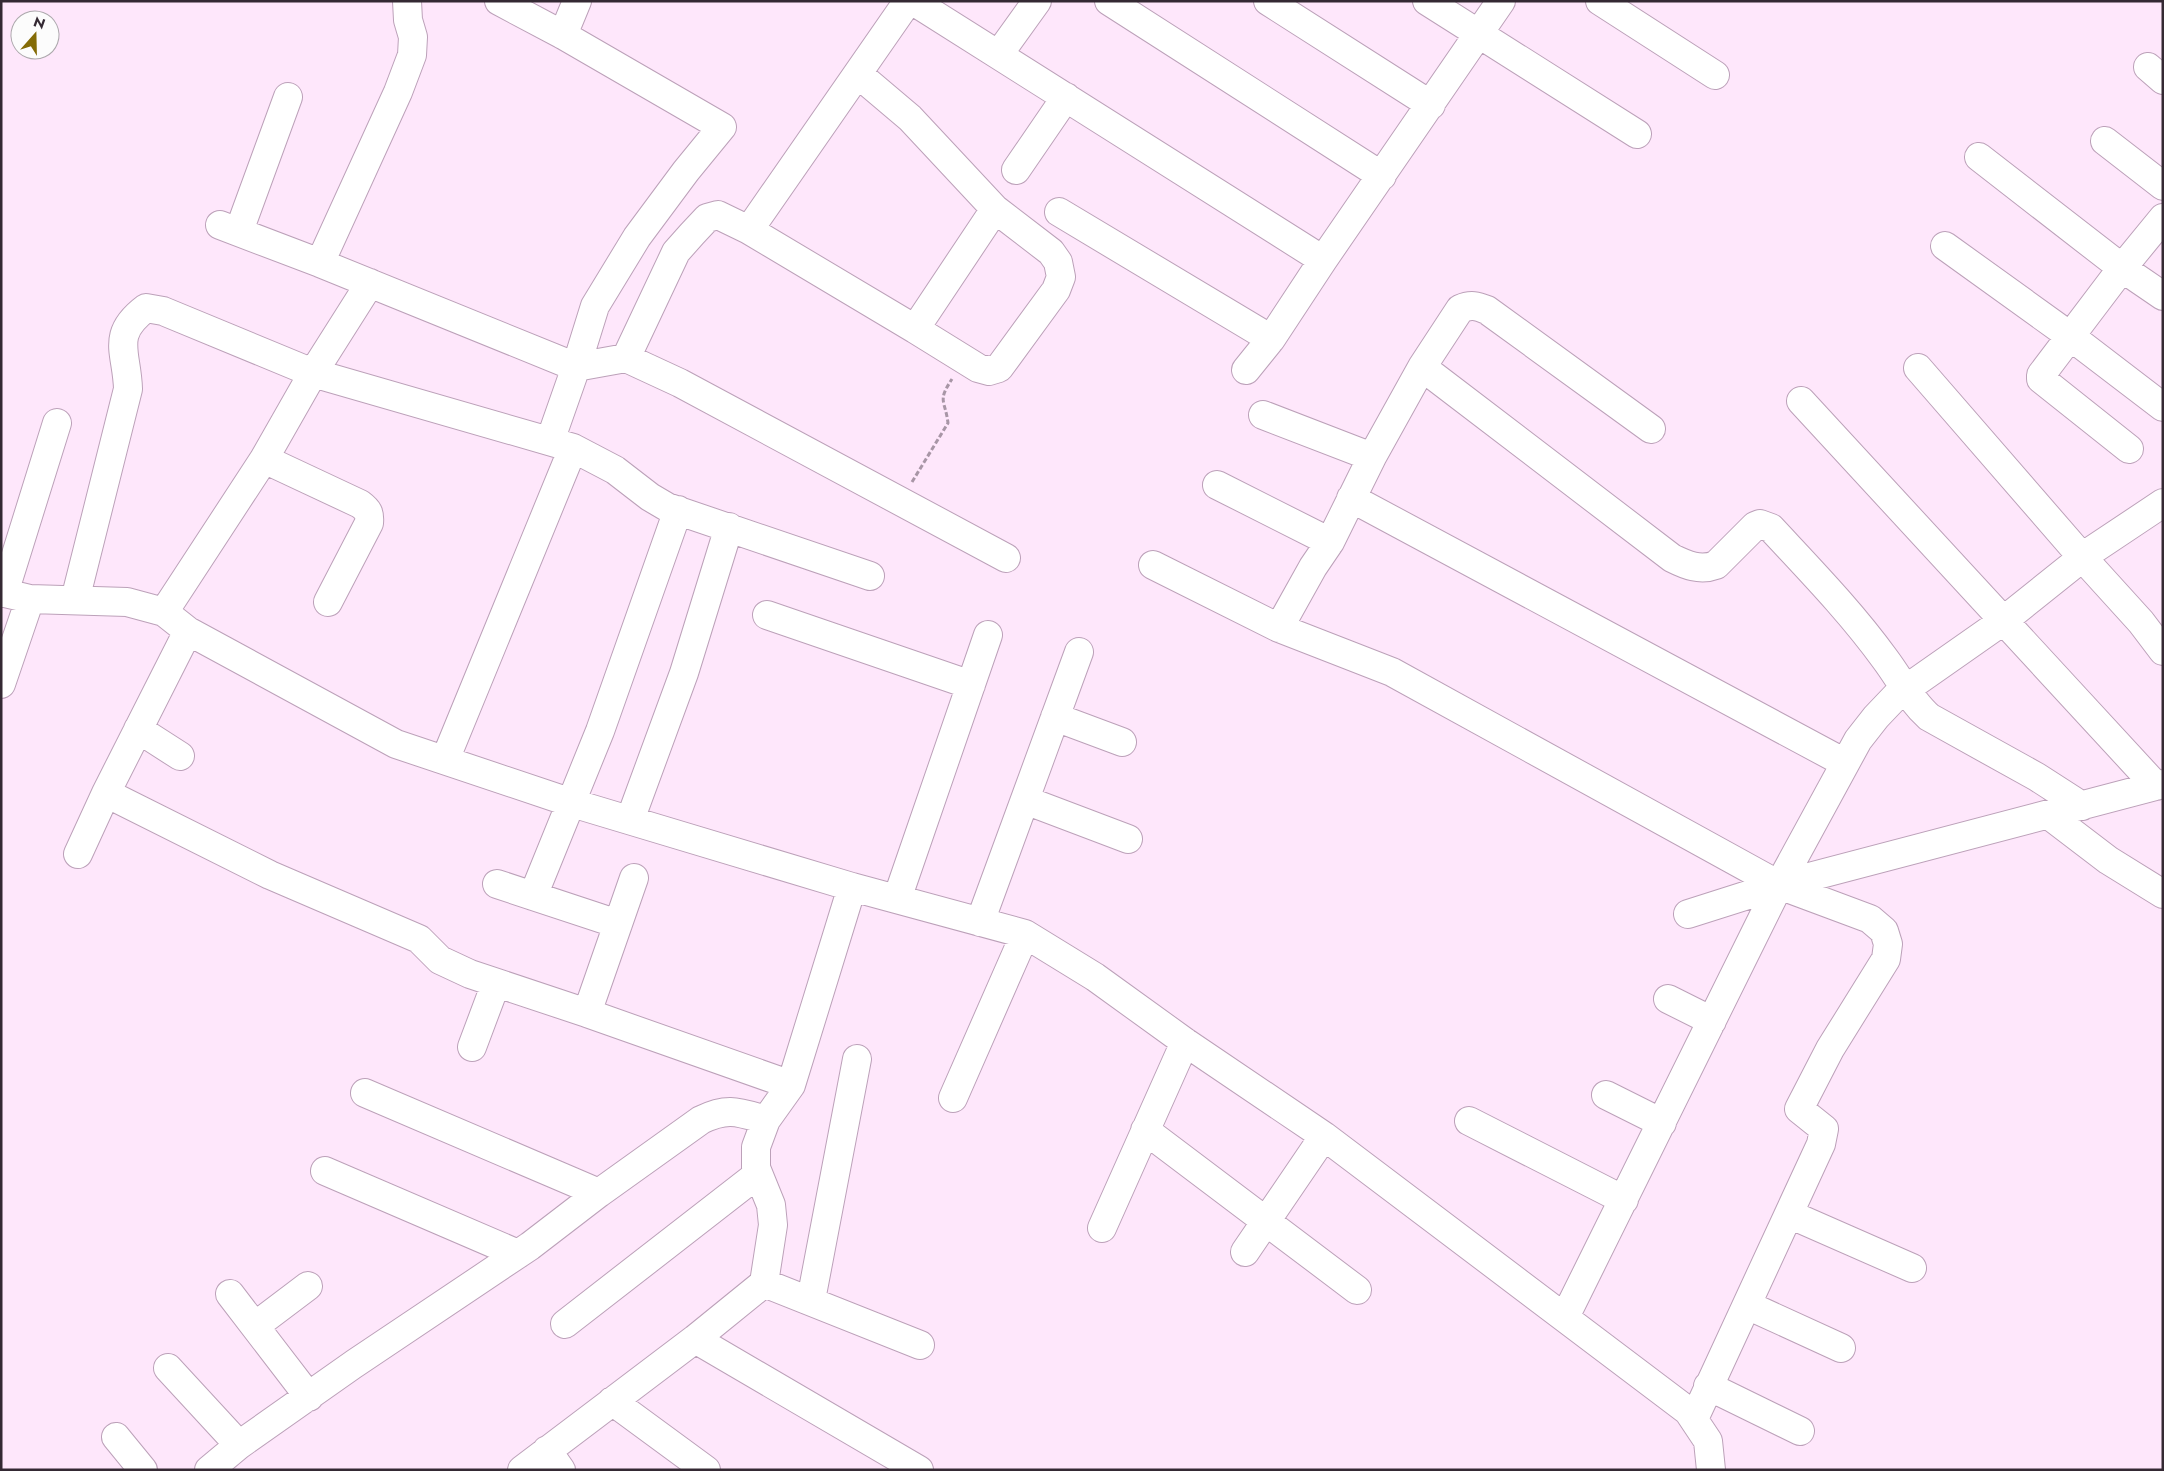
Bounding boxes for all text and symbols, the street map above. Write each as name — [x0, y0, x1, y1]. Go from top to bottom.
north arrow — [10, 10, 60, 60]
text: N — [31, 11, 48, 34]

